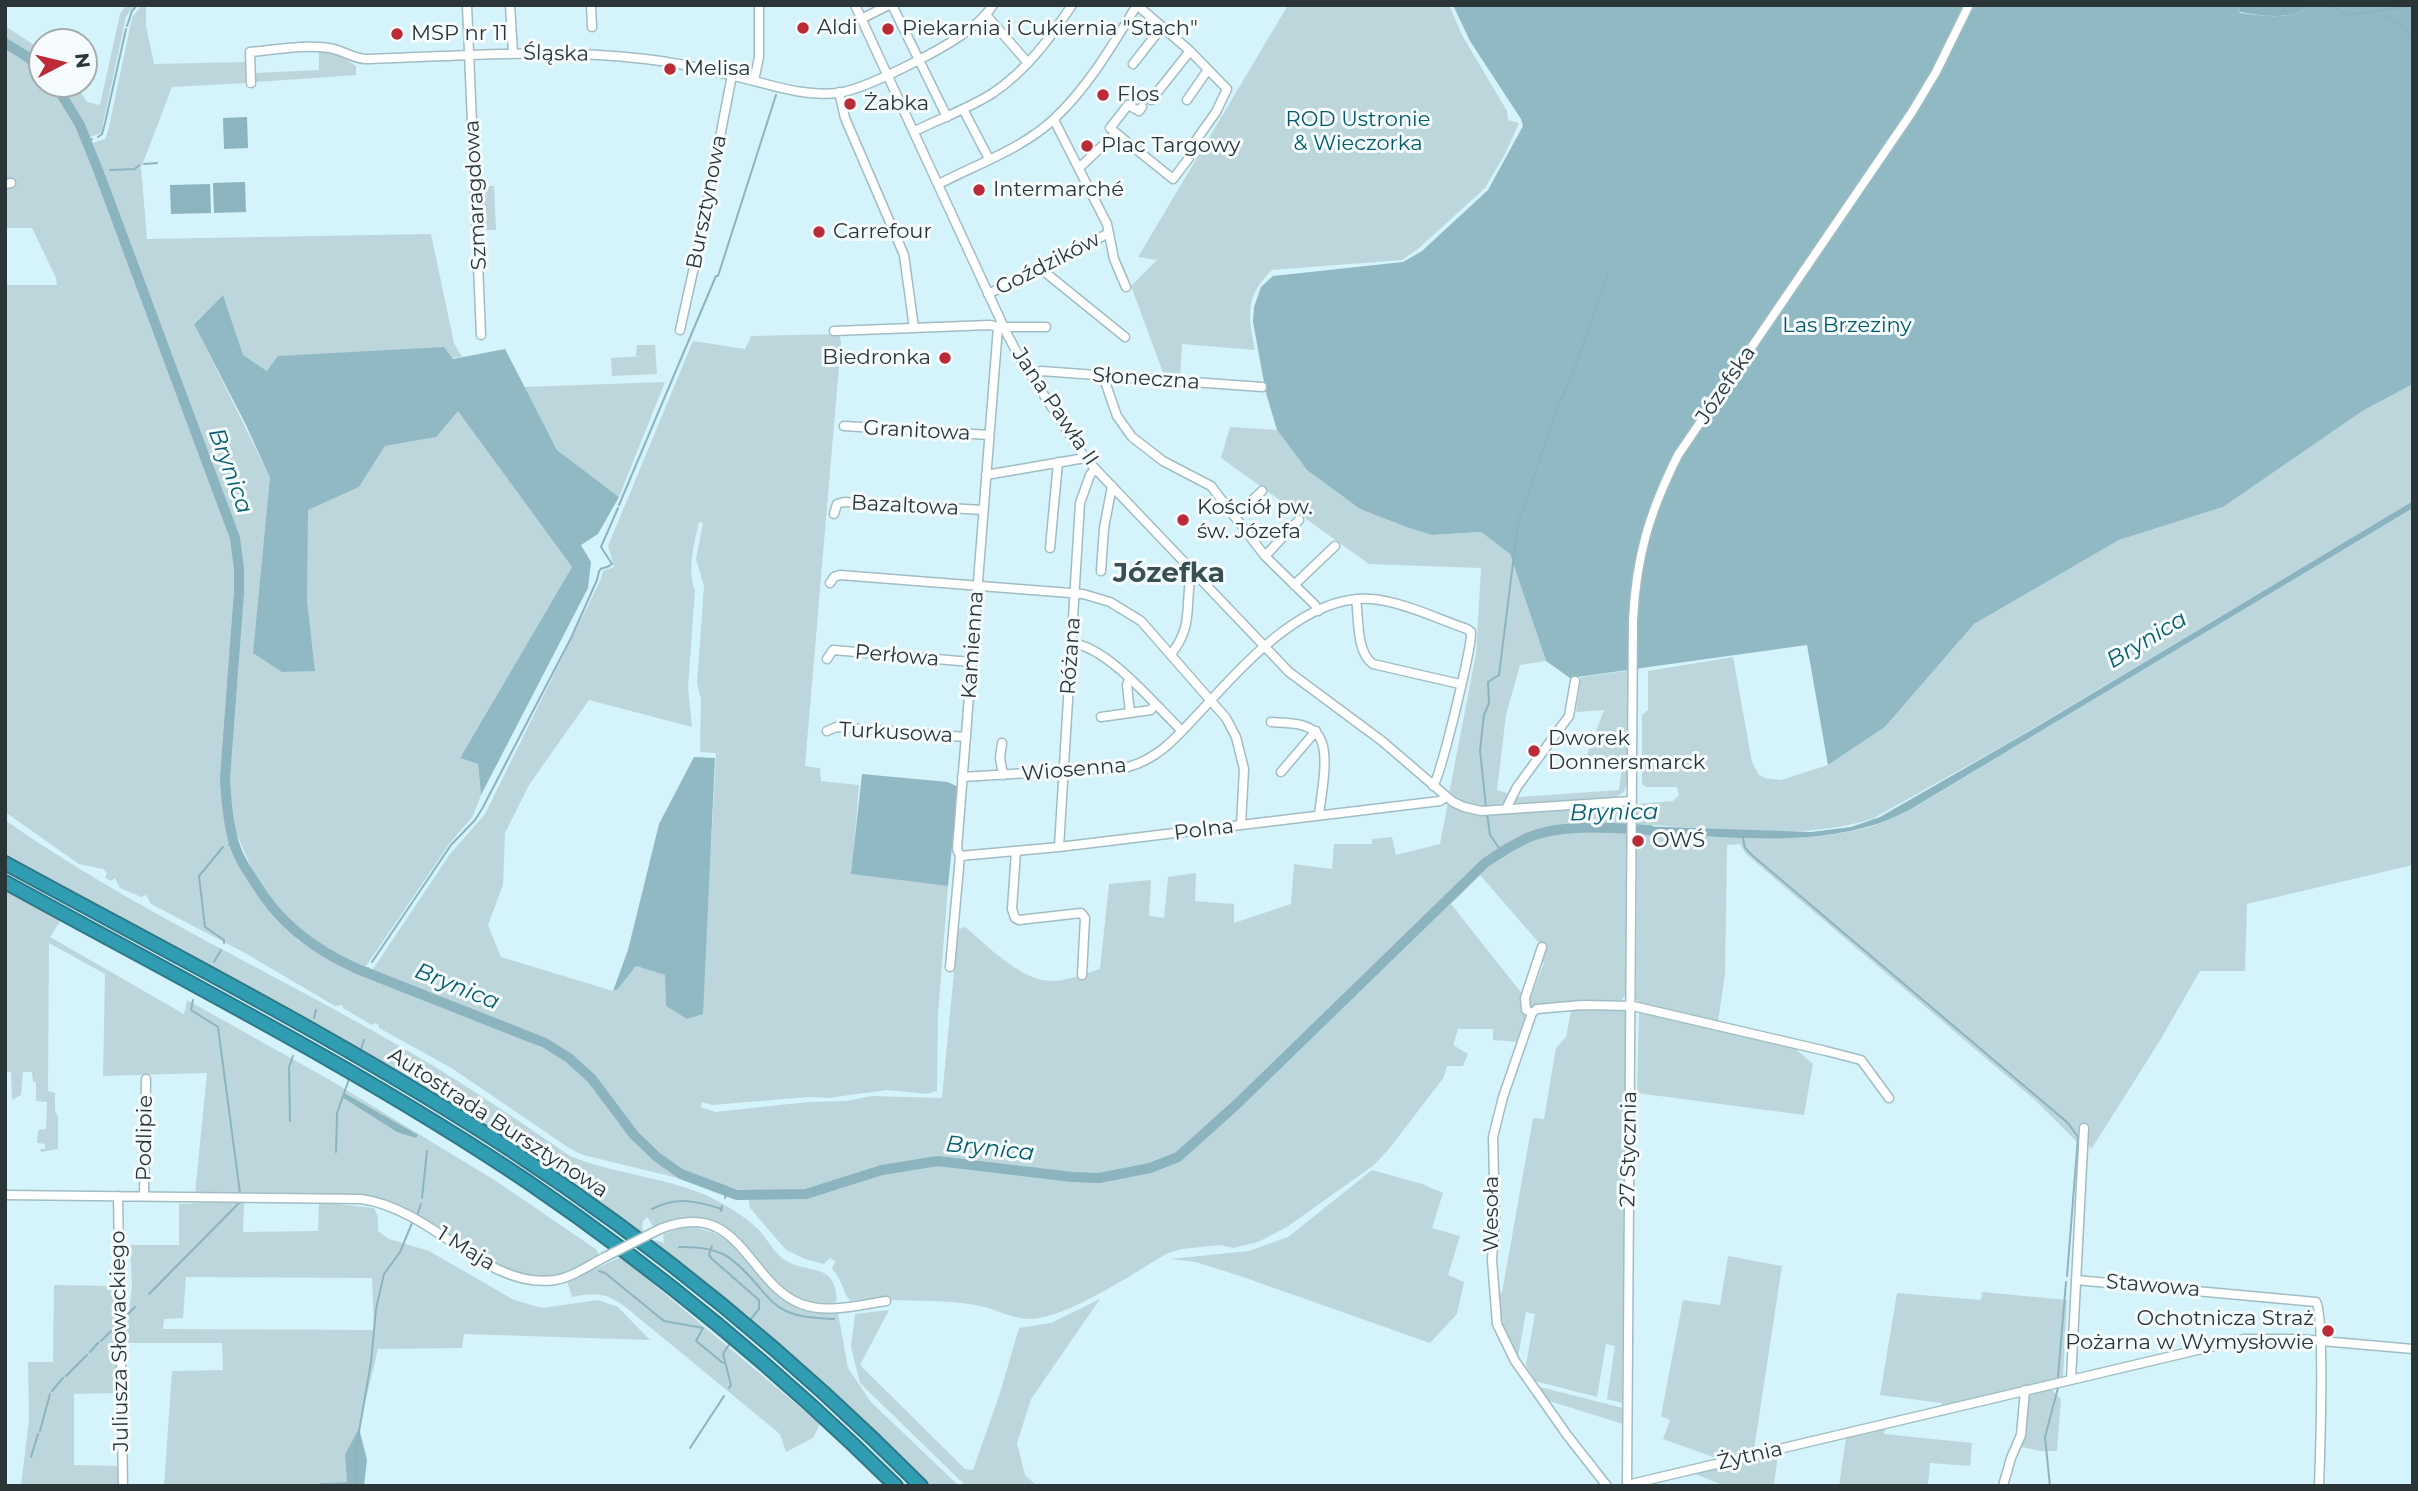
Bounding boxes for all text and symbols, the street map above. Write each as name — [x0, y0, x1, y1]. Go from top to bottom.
place label: Aldi — [817, 15, 858, 41]
place label: Piekarnia i Cukiernia "Stach" — [902, 16, 1198, 42]
marker: Aldi — [795, 20, 811, 36]
place label: MSP nr 11 — [411, 21, 508, 47]
marker: Piekarnia i Cukiernia "Stach" — [880, 21, 896, 37]
marker: MSP nr 11 — [389, 26, 405, 42]
north arrow — [28, 28, 98, 98]
street label: Śląska — [523, 41, 589, 67]
text: N — [70, 52, 95, 70]
place label: Melisa — [684, 56, 751, 82]
marker: Melisa — [662, 61, 678, 77]
place label: Flos — [1117, 82, 1159, 108]
marker: Flos — [1095, 87, 1111, 103]
place label: Żabka — [864, 91, 929, 117]
marker: Żabka — [842, 96, 858, 112]
park label: ROD Ustronie & Wieczorka — [1286, 107, 1430, 157]
street label: Szmaragdowa — [459, 119, 493, 271]
street label: Bursztynowa — [682, 133, 732, 271]
place label: Plac Targowy — [1101, 133, 1240, 159]
marker: Plac Targowy — [1079, 138, 1095, 154]
place label: Intermarché — [993, 177, 1124, 203]
marker: Intermarché — [971, 182, 987, 198]
place label: Carrefour — [833, 219, 932, 245]
marker: Carrefour — [811, 224, 827, 240]
street label: Goździków — [992, 227, 1104, 301]
park label: Las Brzeziny — [1782, 313, 1912, 339]
street label: Józefska — [1691, 341, 1761, 429]
street label: Jana Pawła II — [1006, 343, 1104, 471]
place label: Biedronka — [822, 345, 931, 371]
marker: Biedronka — [937, 350, 953, 366]
street label: Słoneczna — [1091, 363, 1201, 395]
street label: Granitowa — [863, 416, 971, 446]
water label: Brynica — [202, 424, 258, 518]
street label: Bazaltowa — [850, 491, 960, 521]
place label: Kościół pw. św. Józefa — [1197, 495, 1313, 545]
marker: Kościół pw. św. Józefa — [1175, 512, 1191, 528]
district label: Józefka — [1113, 557, 1225, 591]
street label: Kamienna — [957, 590, 989, 700]
water label: Brynica — [2102, 605, 2192, 675]
street label: Różana — [1056, 616, 1086, 696]
street label: Perłowa — [854, 640, 940, 672]
street label: Turkusowa — [838, 717, 954, 749]
place label: Dworek Donnersmarck — [1548, 726, 1705, 776]
marker: Dworek Donnersmarck — [1526, 743, 1542, 759]
street label: Wiosenna — [1020, 753, 1128, 787]
water label: Brynica — [1569, 798, 1659, 828]
street label: Polna — [1173, 814, 1235, 846]
place label: OWŚ — [1652, 828, 1705, 854]
marker: OWŚ — [1630, 833, 1646, 849]
water label: Brynica — [411, 958, 503, 1016]
street label: Autostrada Bursztynowa — [383, 1042, 613, 1204]
street label: 27 Stycznia — [1615, 1091, 1643, 1207]
street label: Podlipie — [132, 1095, 158, 1181]
water label: Brynica — [944, 1131, 1036, 1167]
street label: Wesoła — [1479, 1176, 1505, 1252]
street label: 1 Maja — [432, 1221, 500, 1277]
street label: Juliusza Słowackiego — [105, 1230, 135, 1452]
street label: Stawowa — [2105, 1269, 2201, 1303]
place label: Ochotnicza Straż Pożarna w Wymysłowie — [2065, 1306, 2314, 1356]
marker: Ochotnicza Straż Pożarna w Wymysłowie — [2320, 1323, 2336, 1339]
street label: Żytnia — [1715, 1436, 1785, 1476]

